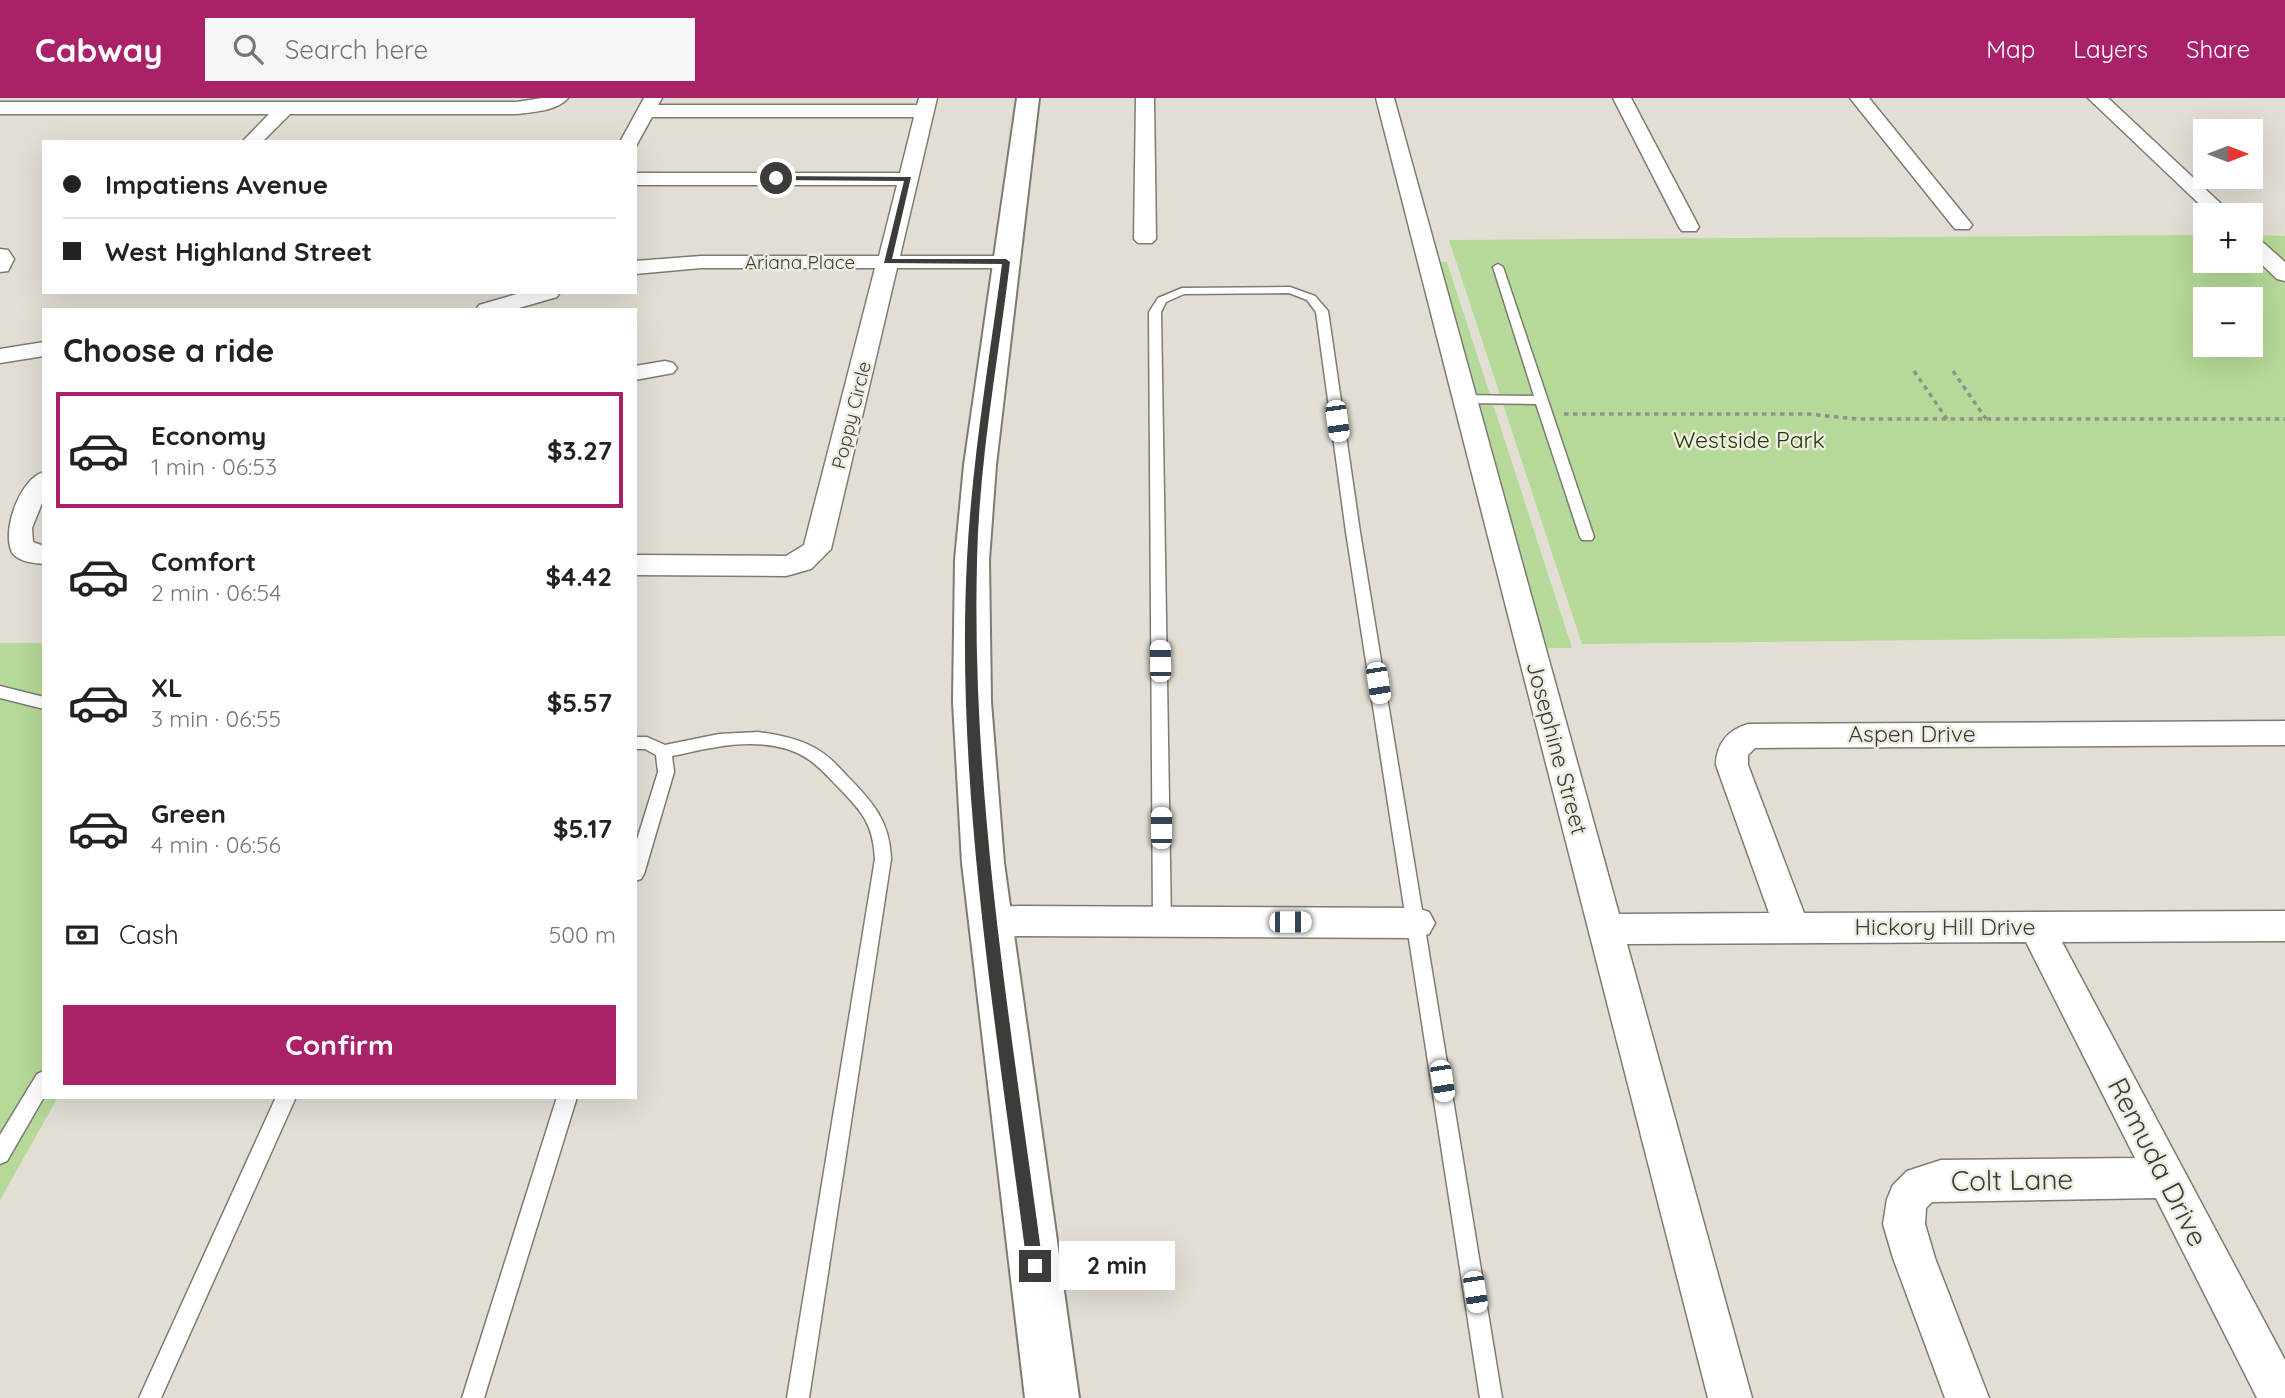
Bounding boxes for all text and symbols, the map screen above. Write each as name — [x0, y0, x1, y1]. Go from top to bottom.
search box — [205, 18, 695, 81]
text: Cabway — [35, 29, 163, 70]
icon: search — [229, 30, 267, 68]
text: Search here — [285, 33, 428, 66]
text: Map — [1986, 34, 2035, 64]
text: Layers — [2073, 34, 2148, 64]
text: Share — [2186, 34, 2250, 64]
north arrow — [2193, 119, 2263, 189]
map controls — [2193, 119, 2263, 357]
route start — [760, 162, 792, 194]
text: Impatiens Avenue — [105, 168, 328, 201]
button: + — [2193, 203, 2263, 273]
text: West Highland Street — [105, 235, 372, 268]
street label: Ariana Place — [745, 250, 855, 274]
button: − — [2193, 287, 2263, 357]
text: Choose a ride — [63, 330, 275, 370]
street label: Poppy Circle — [826, 359, 876, 471]
car — [1324, 399, 1351, 443]
icon: car — [67, 419, 130, 482]
text: Economy — [151, 419, 266, 452]
park label: Westside Park — [1673, 425, 1825, 454]
text: $3.27 — [547, 434, 612, 467]
text: 1 min · 06:53 — [151, 452, 277, 481]
icon: car — [67, 545, 130, 608]
text: Comfort — [151, 545, 256, 578]
text: $4.42 — [545, 560, 612, 593]
text: 2 min · 06:54 — [151, 578, 281, 607]
car — [1150, 640, 1171, 682]
street label: Josephine Street — [1520, 658, 1595, 838]
car — [1365, 661, 1392, 705]
icon: car — [67, 671, 130, 734]
text: XL — [151, 671, 183, 704]
text: $5.57 — [547, 686, 612, 719]
text: 3 min · 06:55 — [151, 704, 281, 733]
street label: Aspen Drive — [1848, 719, 1976, 748]
icon: car — [67, 797, 130, 860]
text: Green — [151, 797, 226, 830]
car — [1151, 807, 1172, 849]
text: $5.17 — [553, 812, 612, 845]
text: 4 min · 06:56 — [151, 830, 281, 859]
car — [1270, 912, 1312, 933]
street label: Hickory Hill Drive — [1855, 912, 2036, 941]
icon: cash — [63, 916, 101, 954]
text: Cash — [119, 918, 179, 951]
text: 500 m — [549, 920, 616, 949]
button: Confirm — [63, 1005, 616, 1085]
car — [1429, 1059, 1456, 1103]
street label: Remuda Drive — [2101, 1071, 2216, 1252]
street label: Colt Lane — [1950, 1161, 2074, 1198]
callout: 2 min — [1060, 1242, 1175, 1290]
route end — [1019, 1250, 1051, 1282]
text: 2 min — [1087, 1251, 1147, 1280]
car — [1462, 1270, 1489, 1314]

